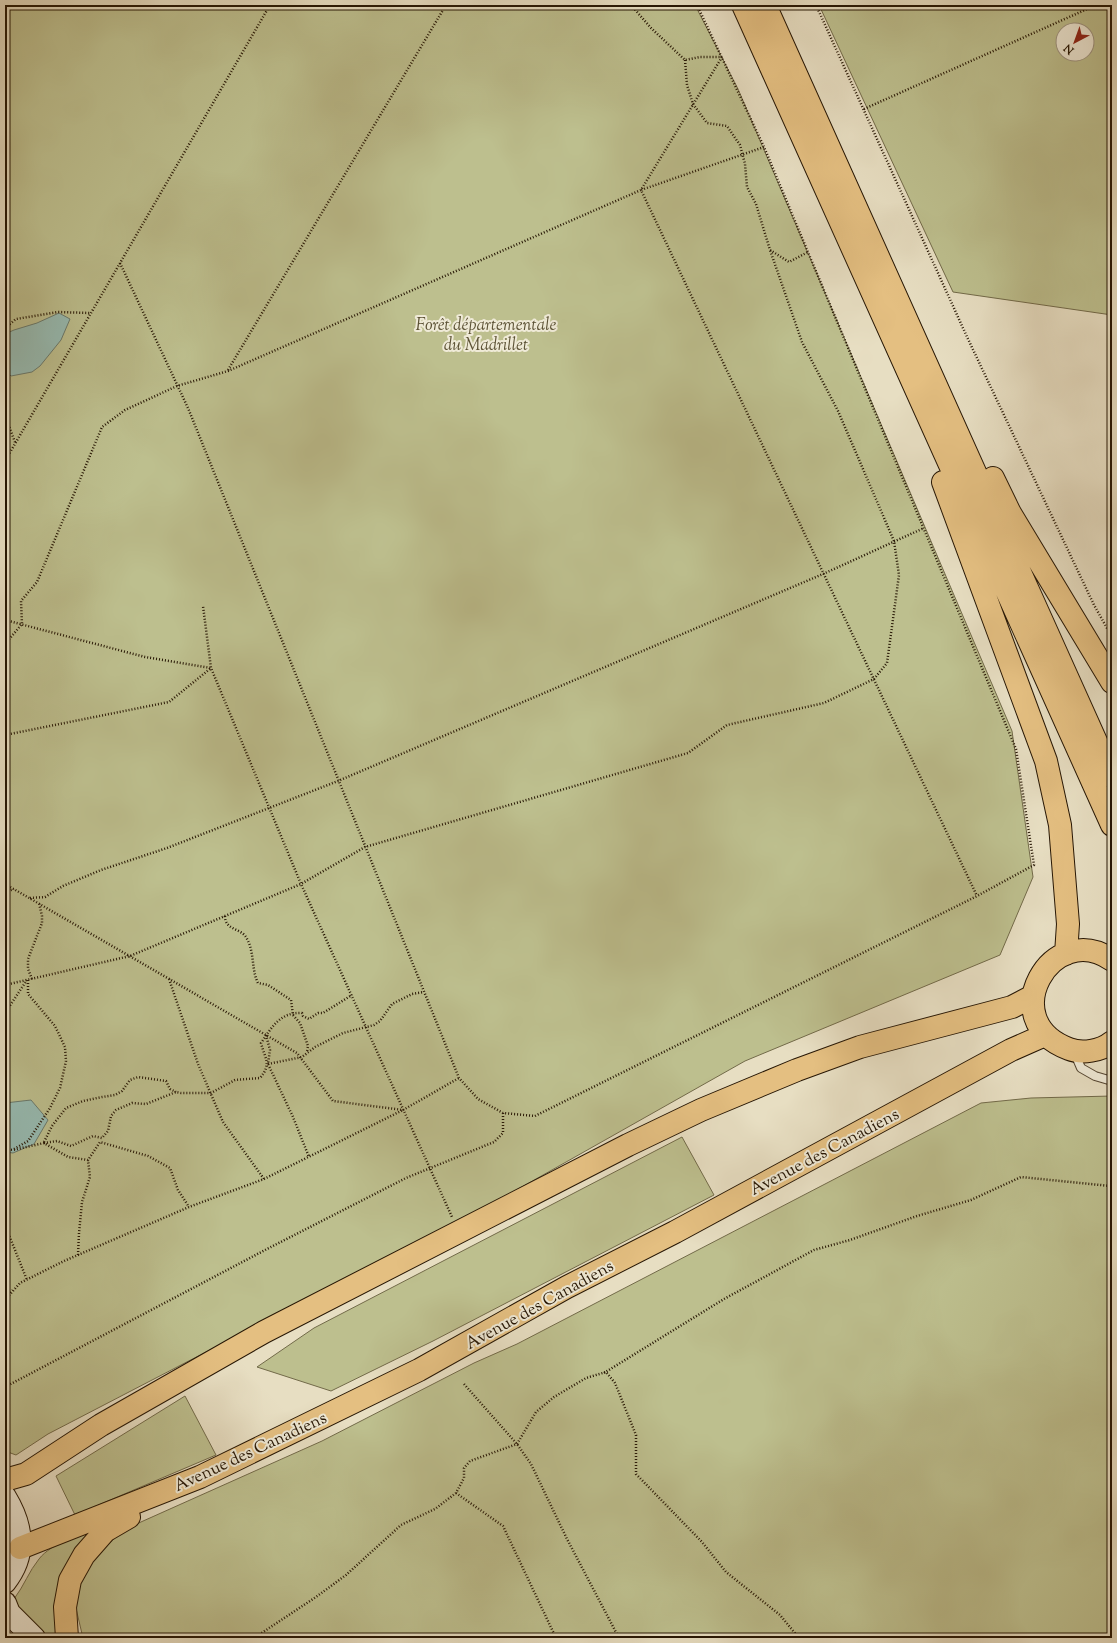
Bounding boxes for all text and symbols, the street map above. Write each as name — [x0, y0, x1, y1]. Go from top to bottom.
north arrow — [1055, 22, 1095, 62]
text: N — [1060, 40, 1078, 58]
park label: Forêt départementale du Madrillet — [416, 314, 557, 358]
street label: Avenue des Canadiens — [746, 1103, 904, 1202]
street label: Avenue des Canadiens — [462, 1255, 619, 1356]
street label: Avenue des Canadiens — [171, 1407, 331, 1499]

